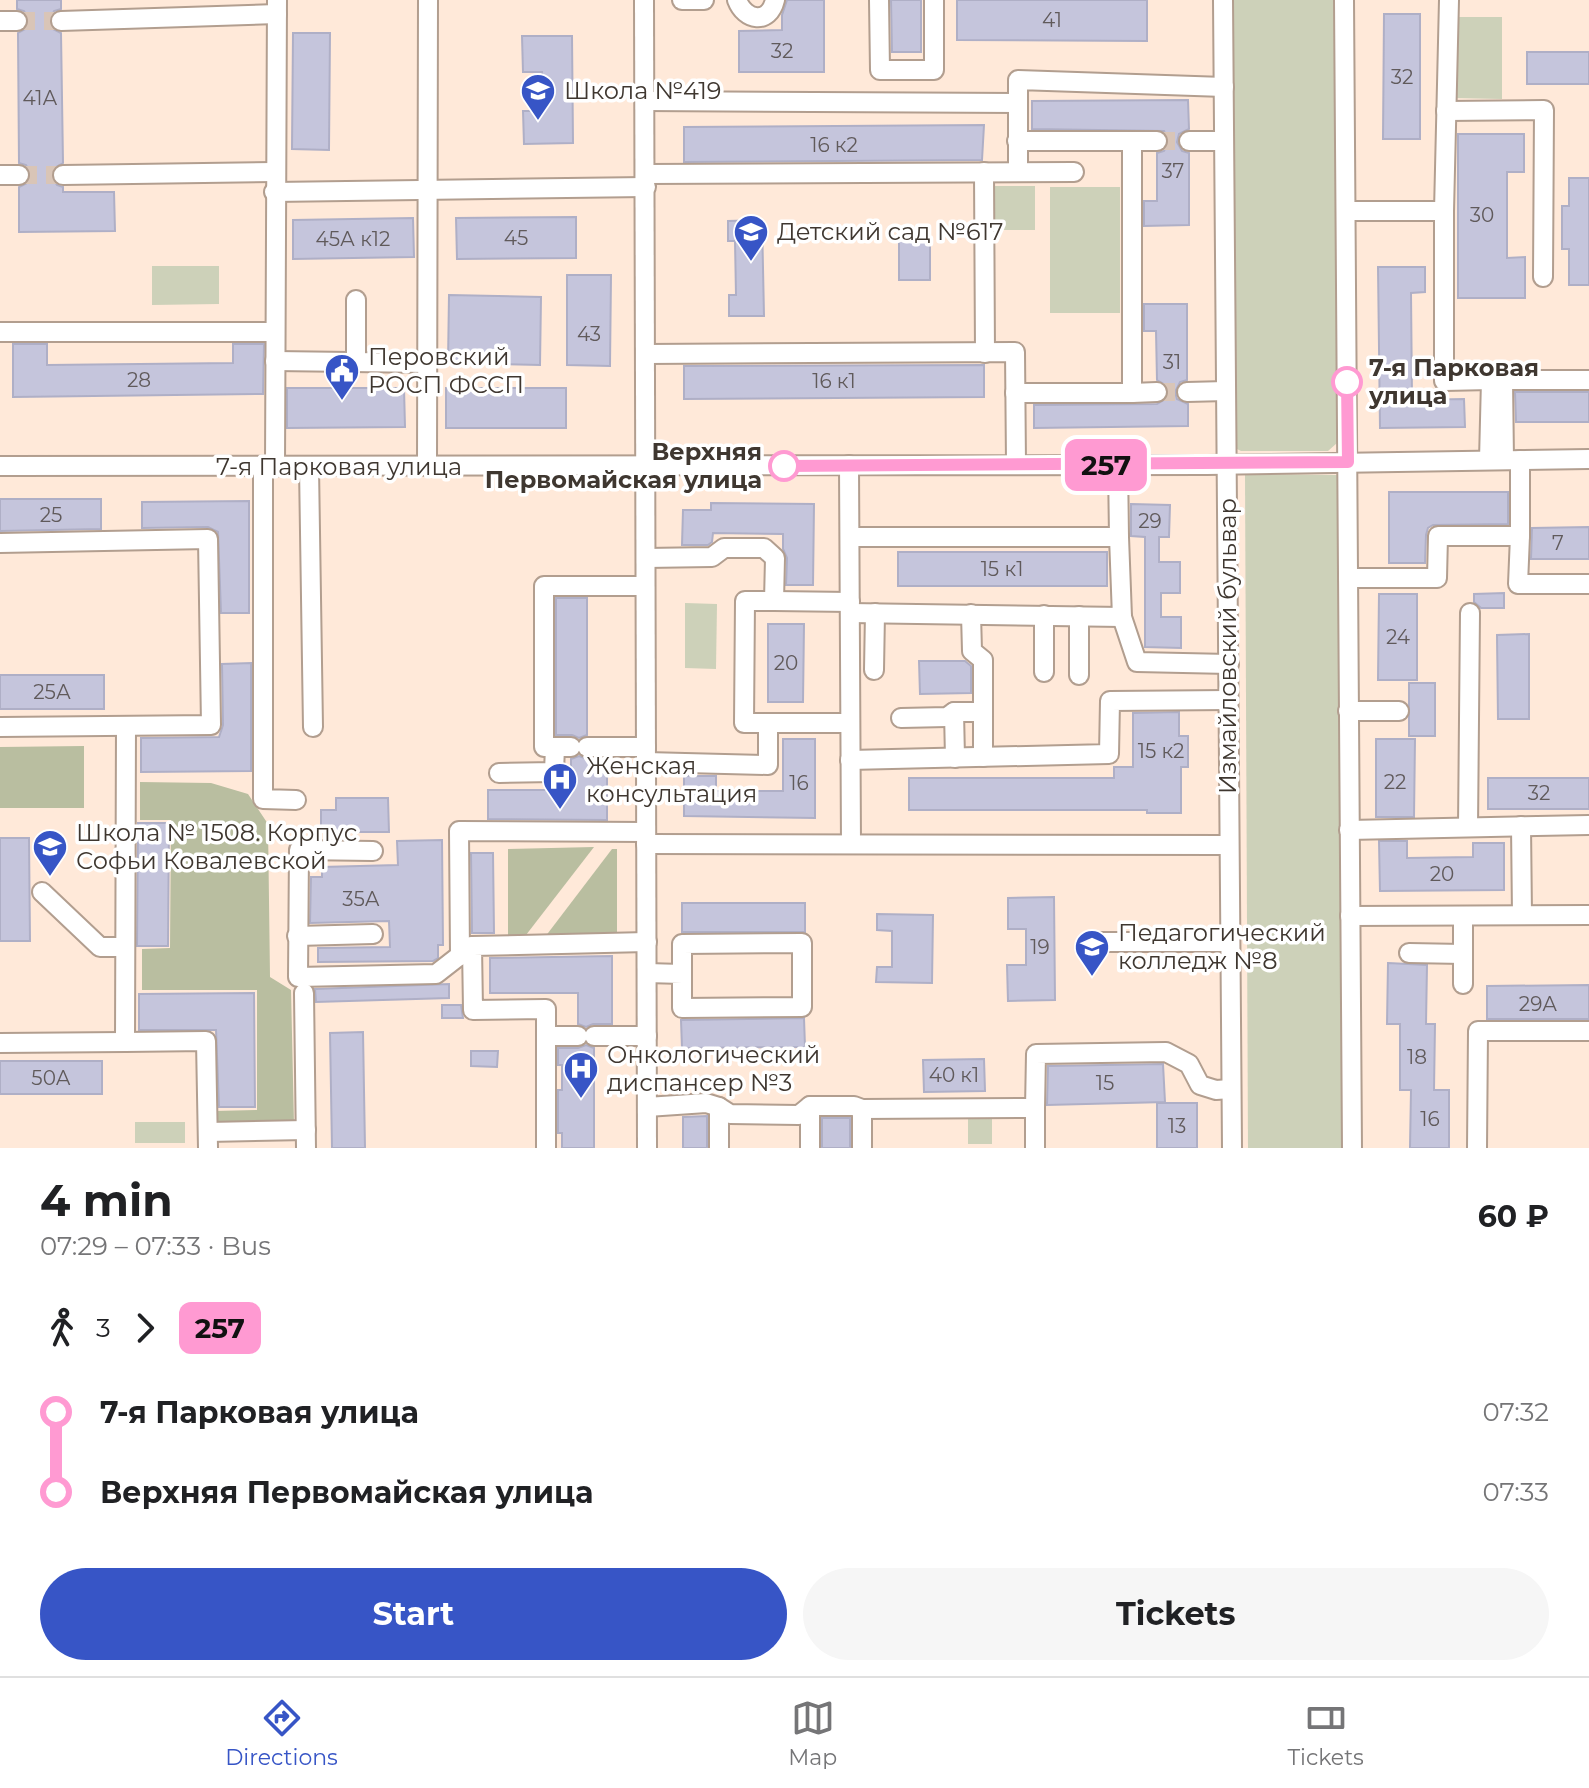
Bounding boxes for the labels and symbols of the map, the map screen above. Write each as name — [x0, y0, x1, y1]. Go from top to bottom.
house number: 41 — [1042, 8, 1062, 32]
house number: 32 — [771, 39, 793, 63]
house number: 32 — [1391, 65, 1413, 89]
school or university icon: Школа №419 — [519, 72, 557, 122]
place label: Школа №419 — [564, 76, 721, 105]
house number: 41А — [23, 86, 58, 110]
house number: 16 к2 — [810, 133, 858, 157]
house number: 37 — [1162, 159, 1184, 183]
house number: 30 — [1470, 203, 1494, 227]
school or university icon: Детский сад №617 — [732, 213, 770, 263]
place label: Детский сад №617 — [777, 217, 1003, 246]
house number: 45 — [504, 226, 528, 250]
house number: 45А к12 — [316, 227, 390, 251]
house number: 43 — [577, 322, 601, 346]
place label: Перовский РОСП ФССП — [368, 342, 524, 399]
house number: 31 — [1163, 350, 1181, 374]
public building icon: Перовский РОСП ФССП — [323, 352, 361, 402]
place label: 7-я Парковая улица — [1368, 353, 1539, 410]
marker: 7-я Парковая улица — [1332, 367, 1362, 397]
house number: 28 — [127, 368, 151, 392]
house number: 16 к1 — [812, 369, 856, 393]
place label: Верхняя Первомайская улица — [485, 437, 762, 494]
line badge: 257 — [1060, 439, 1152, 491]
marker: Верхняя Первомайская улица — [769, 451, 799, 481]
street label: 7-я Парковая улица — [216, 452, 462, 481]
street label: Измайловский бульвар — [1213, 498, 1242, 794]
house number: 25 — [40, 503, 62, 527]
house number: 29 — [1138, 509, 1162, 533]
house number: 7 — [1552, 531, 1564, 555]
house number: 15 к1 — [981, 557, 1023, 581]
house number: 24 — [1386, 625, 1410, 649]
house number: 20 — [774, 651, 798, 675]
house number: 25А — [33, 680, 71, 704]
house number: 15 к2 — [1138, 739, 1184, 763]
place label: Женская консультация — [586, 751, 757, 808]
hospital icon: Женская консультация — [541, 761, 579, 811]
house number: 22 — [1384, 770, 1406, 794]
house number: 16 — [789, 771, 809, 795]
house number: 32 — [1528, 781, 1550, 805]
place label: Школа № 1508. Корпус Софьи Ковалевской — [76, 818, 357, 875]
school or university icon: Школа № 1508. Корпус Софьи Ковалевской — [31, 828, 69, 878]
house number: 20 — [1430, 862, 1454, 886]
house number: 35А — [342, 887, 380, 911]
place label: Педагогический колледж №8 — [1118, 918, 1326, 975]
school or university icon: Педагогический колледж №8 — [1073, 928, 1111, 978]
house number: 19 — [1030, 935, 1050, 959]
house number: 29А — [1519, 992, 1557, 1016]
place label: Онкологический диспансер №3 — [607, 1040, 820, 1097]
house number: 18 — [1407, 1045, 1427, 1069]
hospital icon: Онкологический диспансер №3 — [562, 1050, 600, 1100]
house number: 40 к1 — [929, 1063, 979, 1087]
house number: 50А — [31, 1066, 71, 1090]
house number: 15 — [1096, 1071, 1114, 1095]
house number: 16 — [1420, 1107, 1440, 1131]
house number: 13 — [1168, 1114, 1186, 1138]

